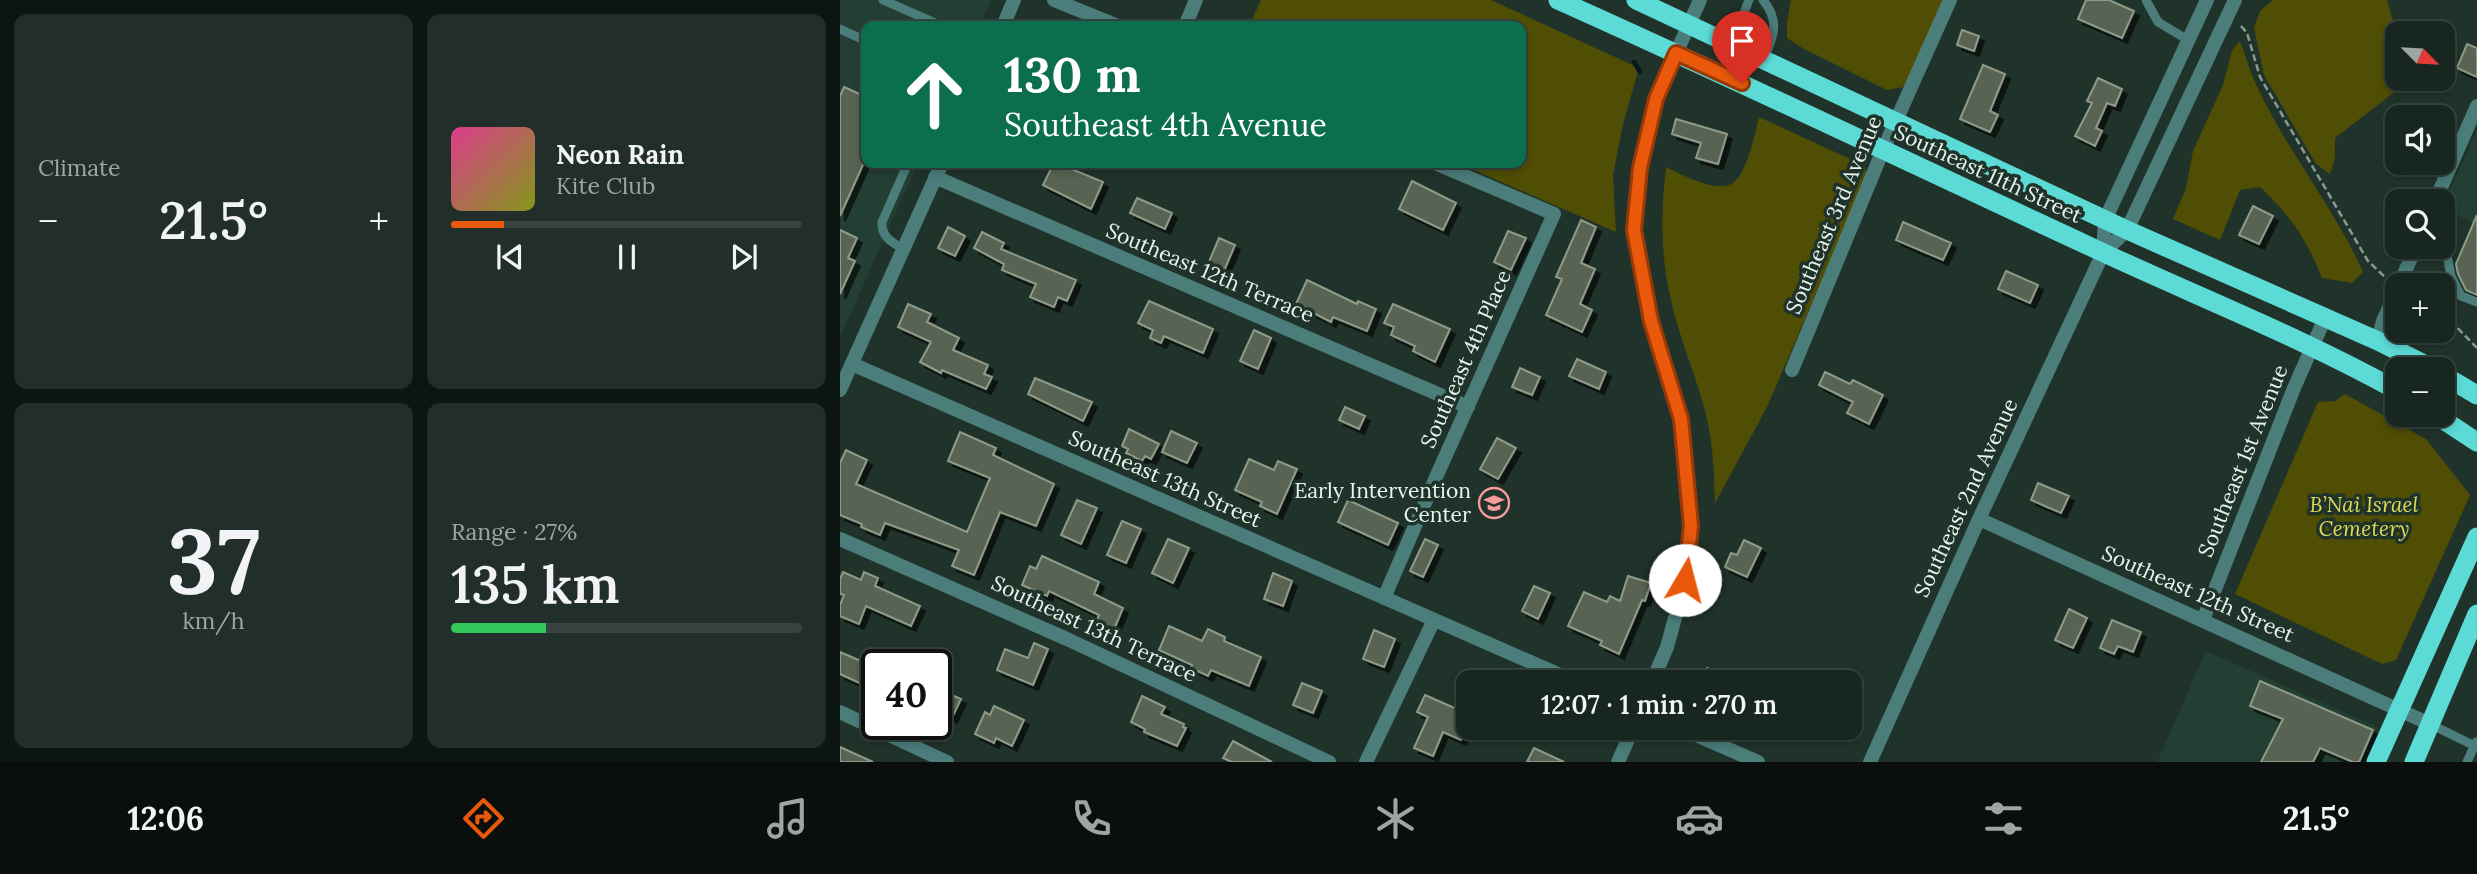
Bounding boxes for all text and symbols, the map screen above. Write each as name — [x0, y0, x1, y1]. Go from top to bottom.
pin — [1712, 11, 1772, 83]
north arrow — [2385, 21, 2455, 91]
map controls — [2385, 21, 2455, 427]
icon: arrive — [1723, 22, 1761, 60]
text: 130 m — [1004, 43, 1140, 105]
icon: ahead — [889, 49, 980, 140]
text: Southeast 4th Avenue — [1004, 104, 1327, 145]
button: sound — [2385, 105, 2455, 175]
street label: Southeast 3rd Avenue — [1780, 112, 1888, 318]
street label: Southeast 11th Street — [1890, 118, 2087, 229]
text: Neon Rain — [556, 138, 684, 171]
text: Climate — [38, 153, 120, 182]
text: Kite Club — [556, 171, 655, 200]
text: 21.5° — [159, 187, 268, 253]
button: search — [2385, 189, 2455, 259]
text: − — [38, 197, 58, 245]
text: + — [369, 197, 389, 245]
street label: Southeast 12th Terrace — [1102, 216, 1318, 329]
icon: previous — [491, 238, 529, 276]
icon: pause — [608, 238, 646, 276]
icon: next — [725, 238, 763, 276]
street label: Southeast 4th Place — [1414, 266, 1517, 452]
button: + — [2385, 273, 2455, 343]
button: − — [2385, 357, 2455, 427]
street label: Southeast 1st Avenue — [2192, 361, 2294, 561]
street label: Southeast 2nd Avenue — [1908, 394, 2024, 602]
street label: Southeast 13th Street — [1065, 424, 1267, 534]
place label: Early Intervention Center — [1294, 477, 1471, 528]
school or university icon: Early Intervention Center — [1477, 486, 1511, 520]
park label: B’Nai Israel Cemetery — [2309, 491, 2419, 542]
text: 37 — [167, 502, 260, 619]
text: Range · 27% — [451, 517, 577, 546]
street label: Southeast 12th Street — [2098, 539, 2299, 648]
position arrow — [1648, 543, 1722, 617]
text: 135 km — [451, 551, 620, 617]
street label: Southeast 13th Terrace — [987, 569, 1201, 688]
text: km/h — [182, 606, 245, 635]
speed limit sign: 40 — [861, 649, 952, 740]
text: 12:07 · 1 min · 270 m — [1541, 688, 1777, 721]
icon: directions — [459, 794, 508, 843]
icon: music — [763, 794, 812, 843]
icon: phone — [1067, 794, 1116, 843]
icon: climate — [1371, 794, 1420, 843]
icon: car — [1675, 794, 1724, 843]
icon: filters — [1979, 794, 2028, 843]
text: 12:06 — [127, 798, 204, 839]
text: 21.5° — [2282, 798, 2350, 839]

